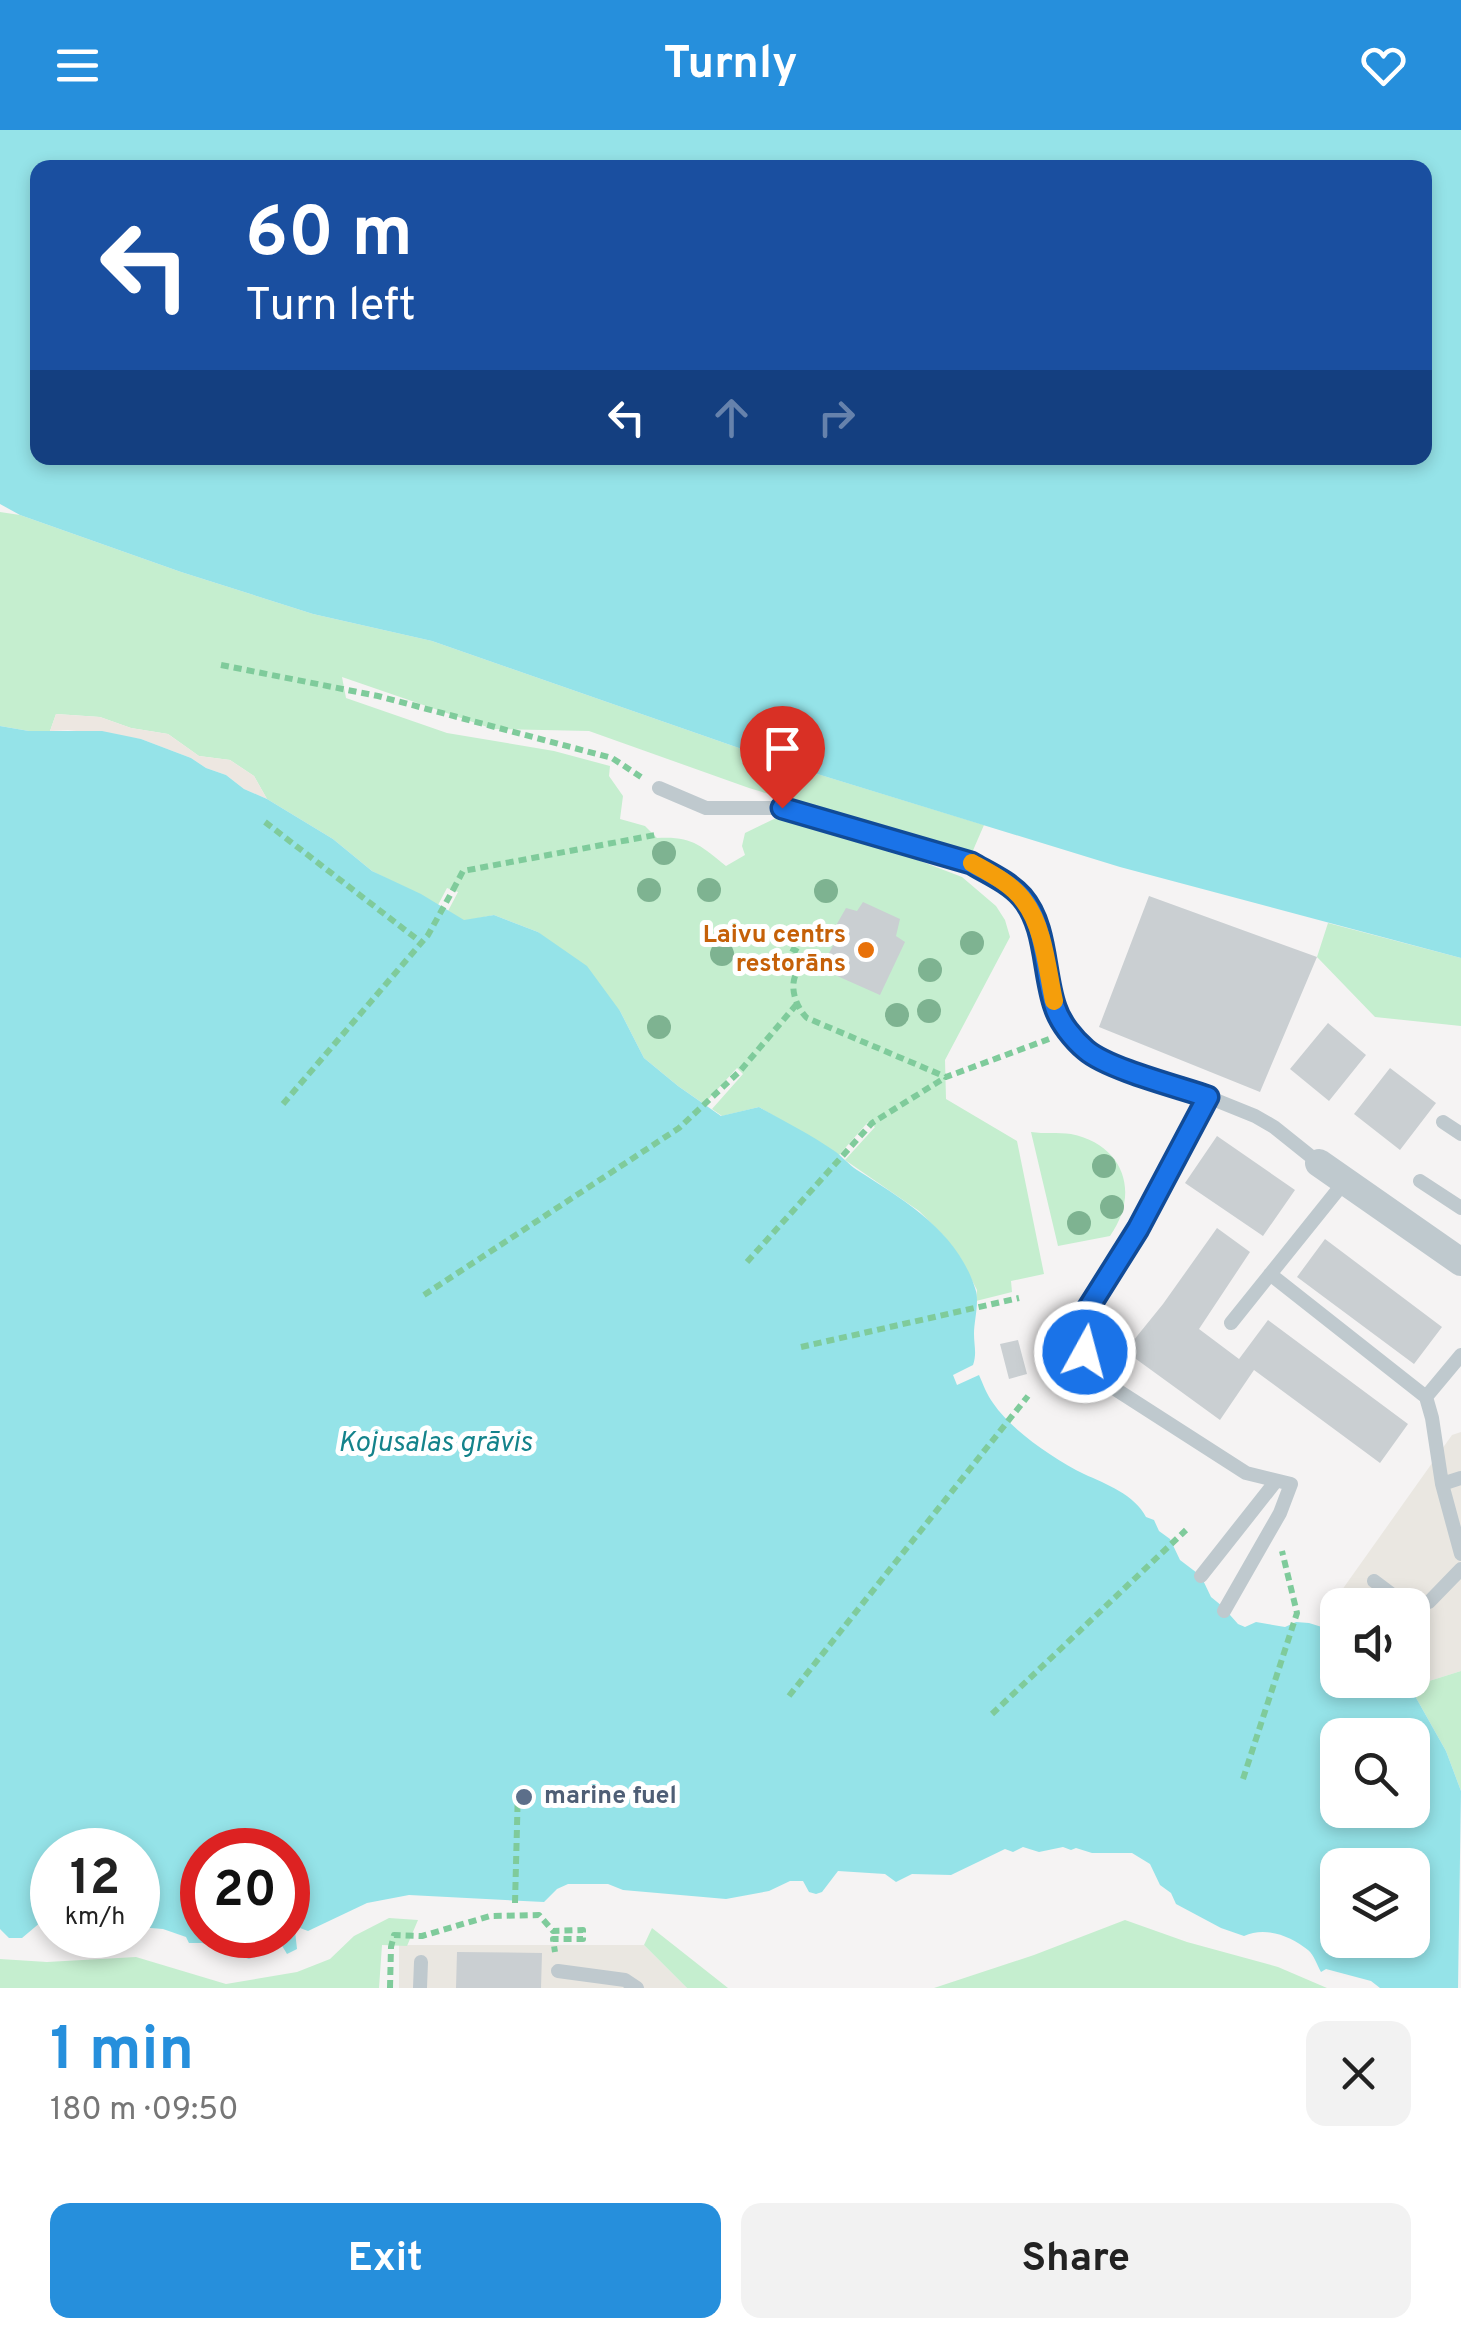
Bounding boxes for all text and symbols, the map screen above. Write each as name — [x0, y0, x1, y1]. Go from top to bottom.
text: Turnly — [663, 37, 798, 94]
icon: menu — [50, 38, 105, 93]
icon: heart — [1356, 38, 1411, 93]
text: 60 m — [245, 192, 413, 281]
icon: left — [80, 200, 210, 330]
text: Turn left — [245, 279, 416, 336]
icon: left — [599, 390, 654, 445]
icon: ahead — [704, 390, 759, 445]
icon: right — [809, 390, 864, 445]
pin — [740, 706, 825, 809]
icon: arrive — [755, 721, 810, 776]
place label: Laivu centrs restorāns — [703, 920, 846, 981]
marker: Laivu centrs restorāns — [855, 939, 877, 961]
position arrow — [1033, 1300, 1137, 1404]
water label: Kojusalas grāvis — [338, 1426, 532, 1462]
map controls — [1320, 1588, 1430, 1958]
button: sound — [1320, 1588, 1430, 1698]
button: search — [1320, 1718, 1430, 1828]
place label: marine fuel — [544, 1781, 677, 1813]
marker: marine fuel — [513, 1786, 535, 1808]
speed limit sign: 20 — [180, 1828, 310, 1958]
button: layers — [1320, 1848, 1430, 1958]
text: 12 — [70, 1849, 120, 1912]
text: km/h — [65, 1902, 125, 1934]
text: 1 min — [50, 2015, 194, 2091]
button: close — [1306, 2021, 1411, 2126]
text: 180 m · 09:50 — [50, 2091, 239, 2131]
button: Exit — [50, 2203, 721, 2318]
button: Share — [741, 2203, 1411, 2318]

